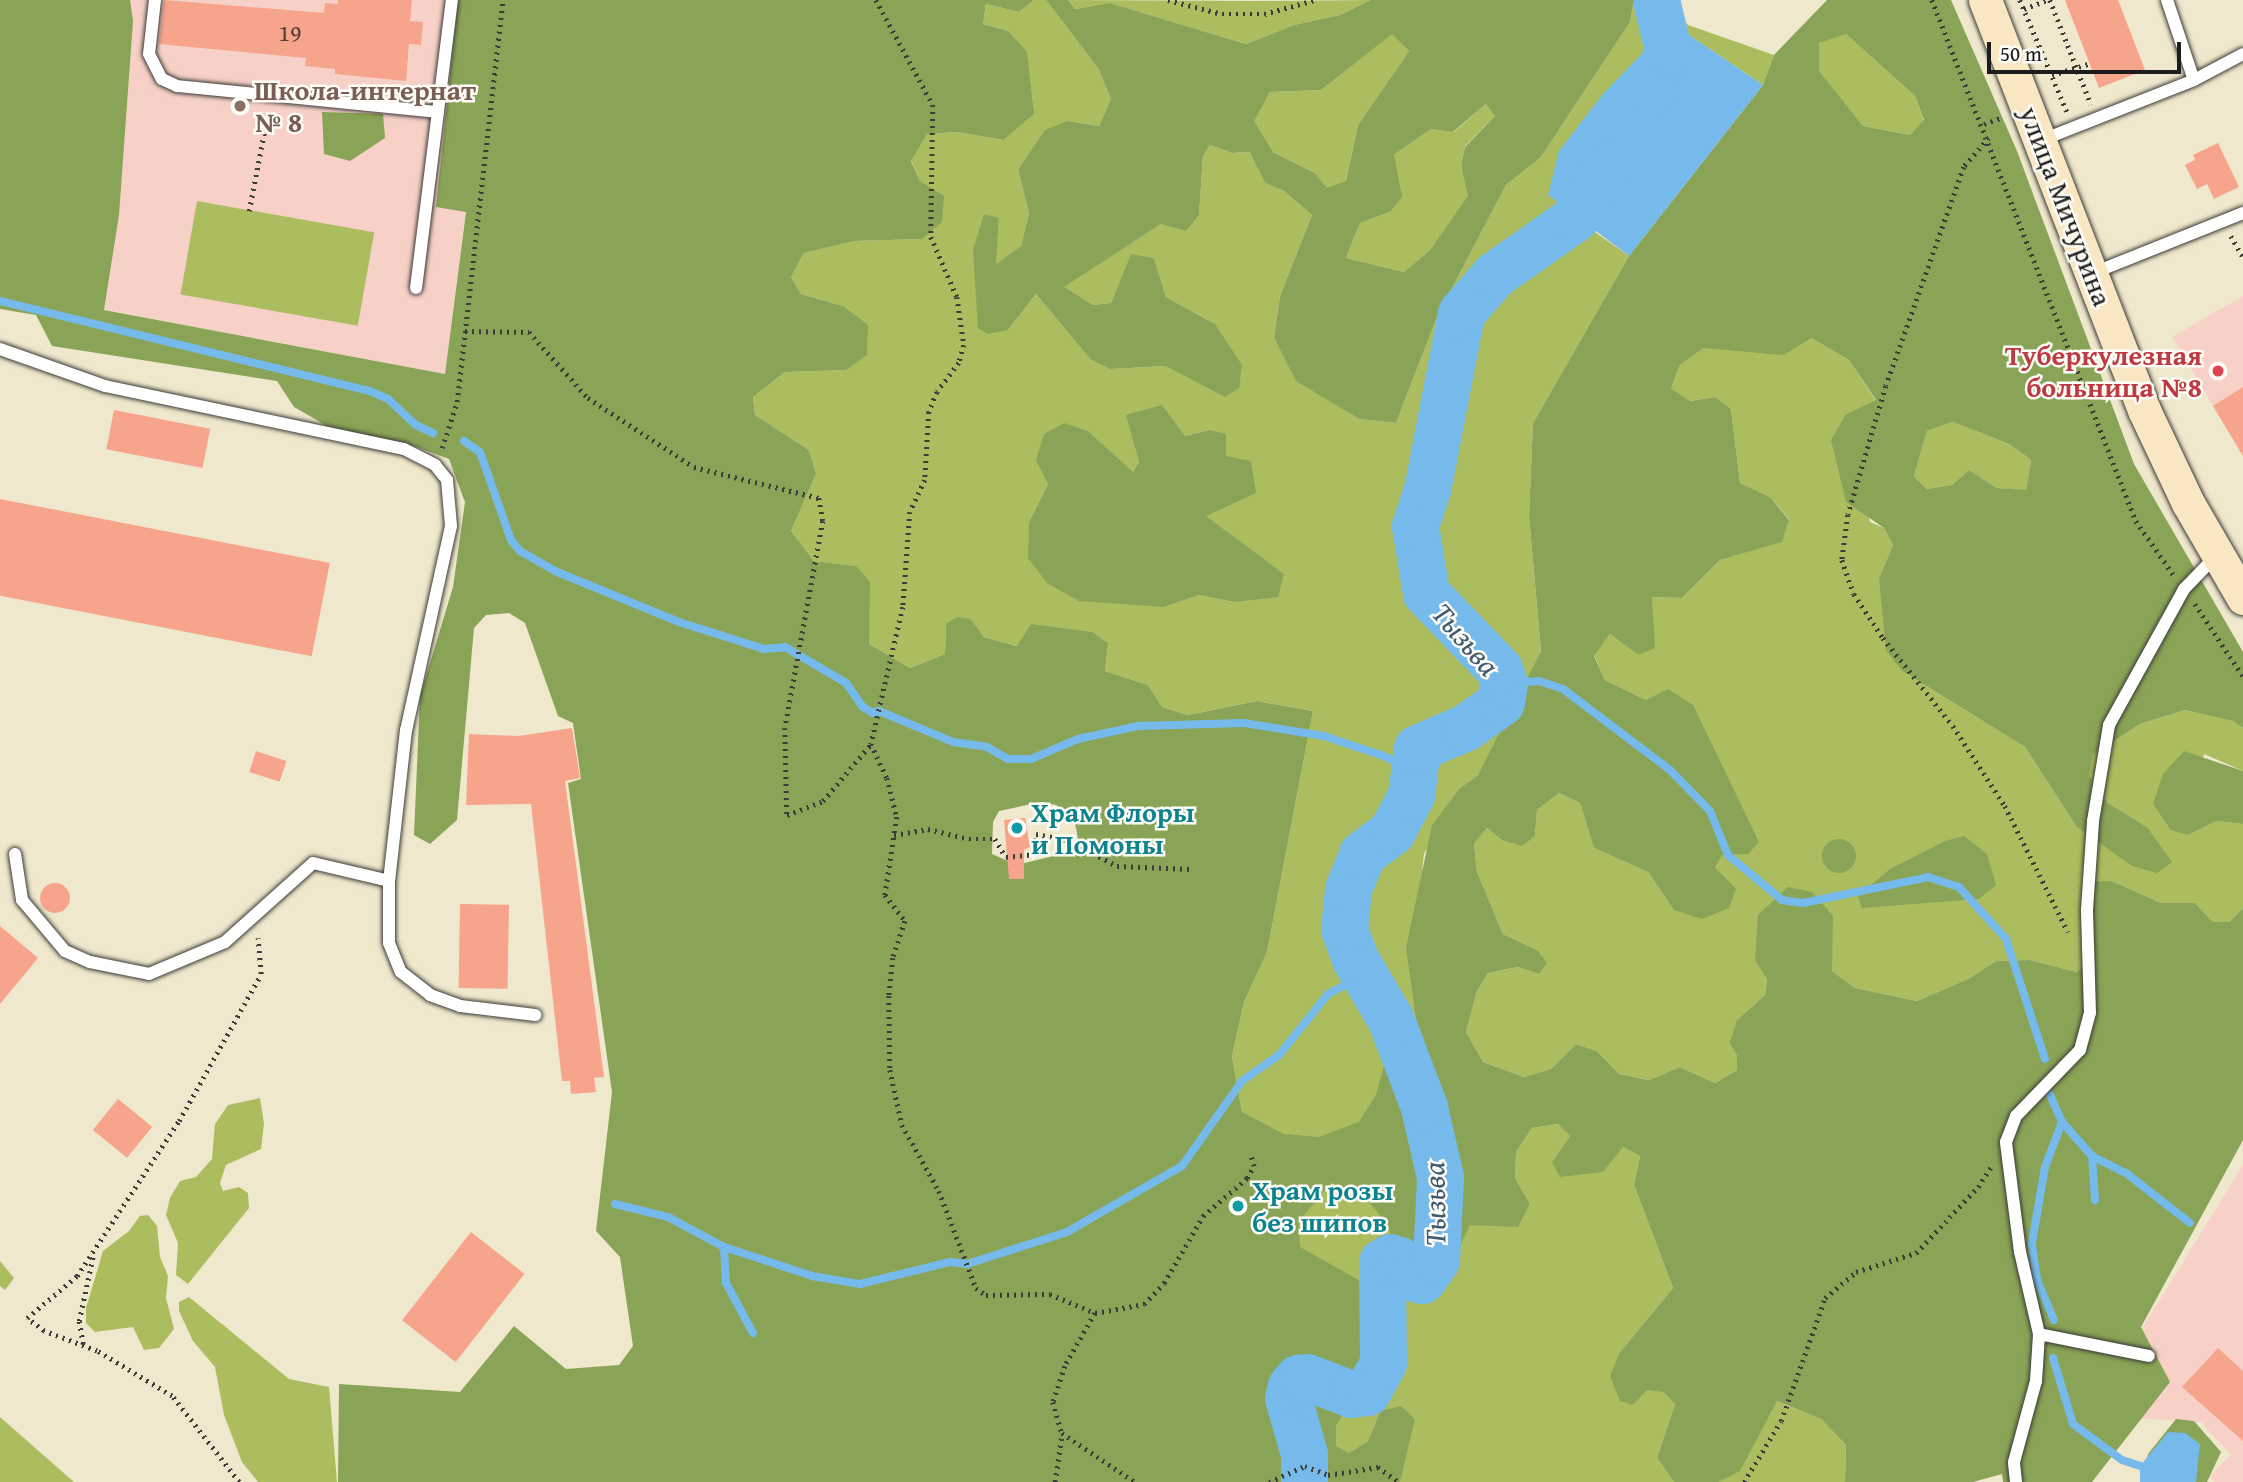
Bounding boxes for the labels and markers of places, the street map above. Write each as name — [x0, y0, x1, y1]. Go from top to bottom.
place label: Школа-интернат № 8 — [254, 73, 476, 139]
marker: Школа-интернат № 8 — [232, 98, 248, 114]
place label: Туберкулезная больница №8 — [2005, 338, 2202, 404]
marker: Туберкулезная больница №8 — [2208, 361, 2228, 381]
place label: Храм Флоры и Помоны — [1031, 795, 1194, 861]
marker: Храм Флоры и Помоны — [1009, 820, 1025, 836]
place label: Храм розы без шипов — [1252, 1173, 1393, 1239]
marker: Храм розы без шипов — [1230, 1198, 1246, 1214]

